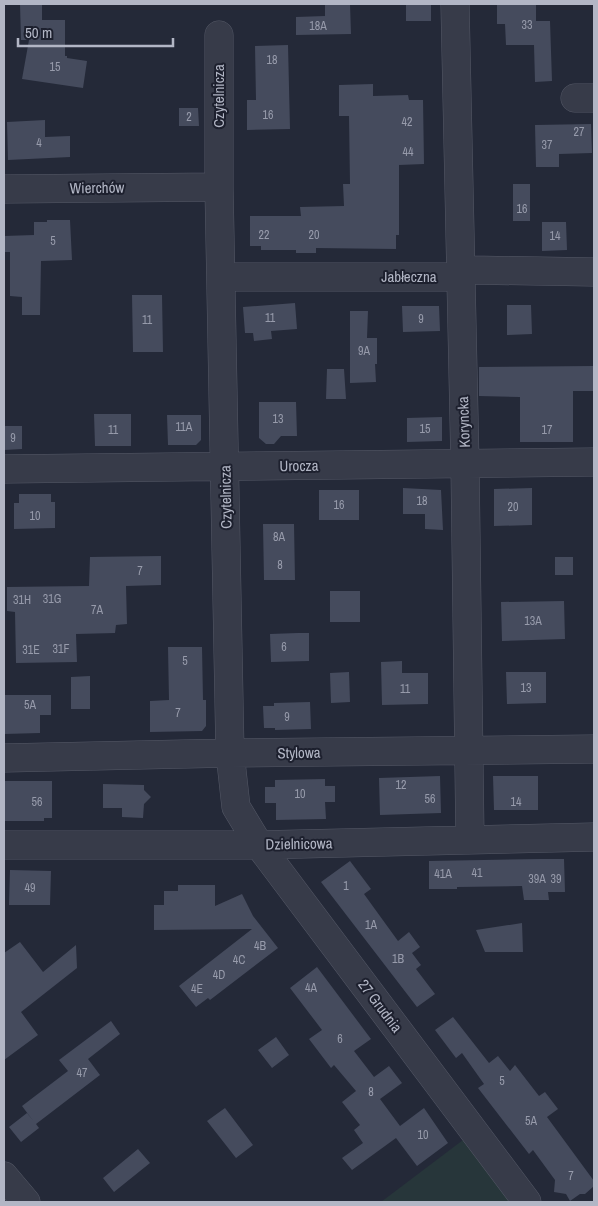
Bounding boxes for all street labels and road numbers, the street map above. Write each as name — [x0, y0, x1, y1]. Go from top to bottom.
street label: Czytelnicza — [208, 64, 229, 128]
street label: Wierchów — [69, 177, 125, 198]
street label: Jabłeczna — [381, 266, 437, 287]
street label: Koryncka — [452, 396, 475, 448]
street label: Urocza — [279, 455, 319, 476]
street label: Czytelnicza — [214, 465, 237, 529]
street label: Stylowa — [277, 742, 321, 763]
street label: Dzielnicowa — [265, 832, 333, 855]
street label: 27 Grudnia — [353, 975, 407, 1037]

